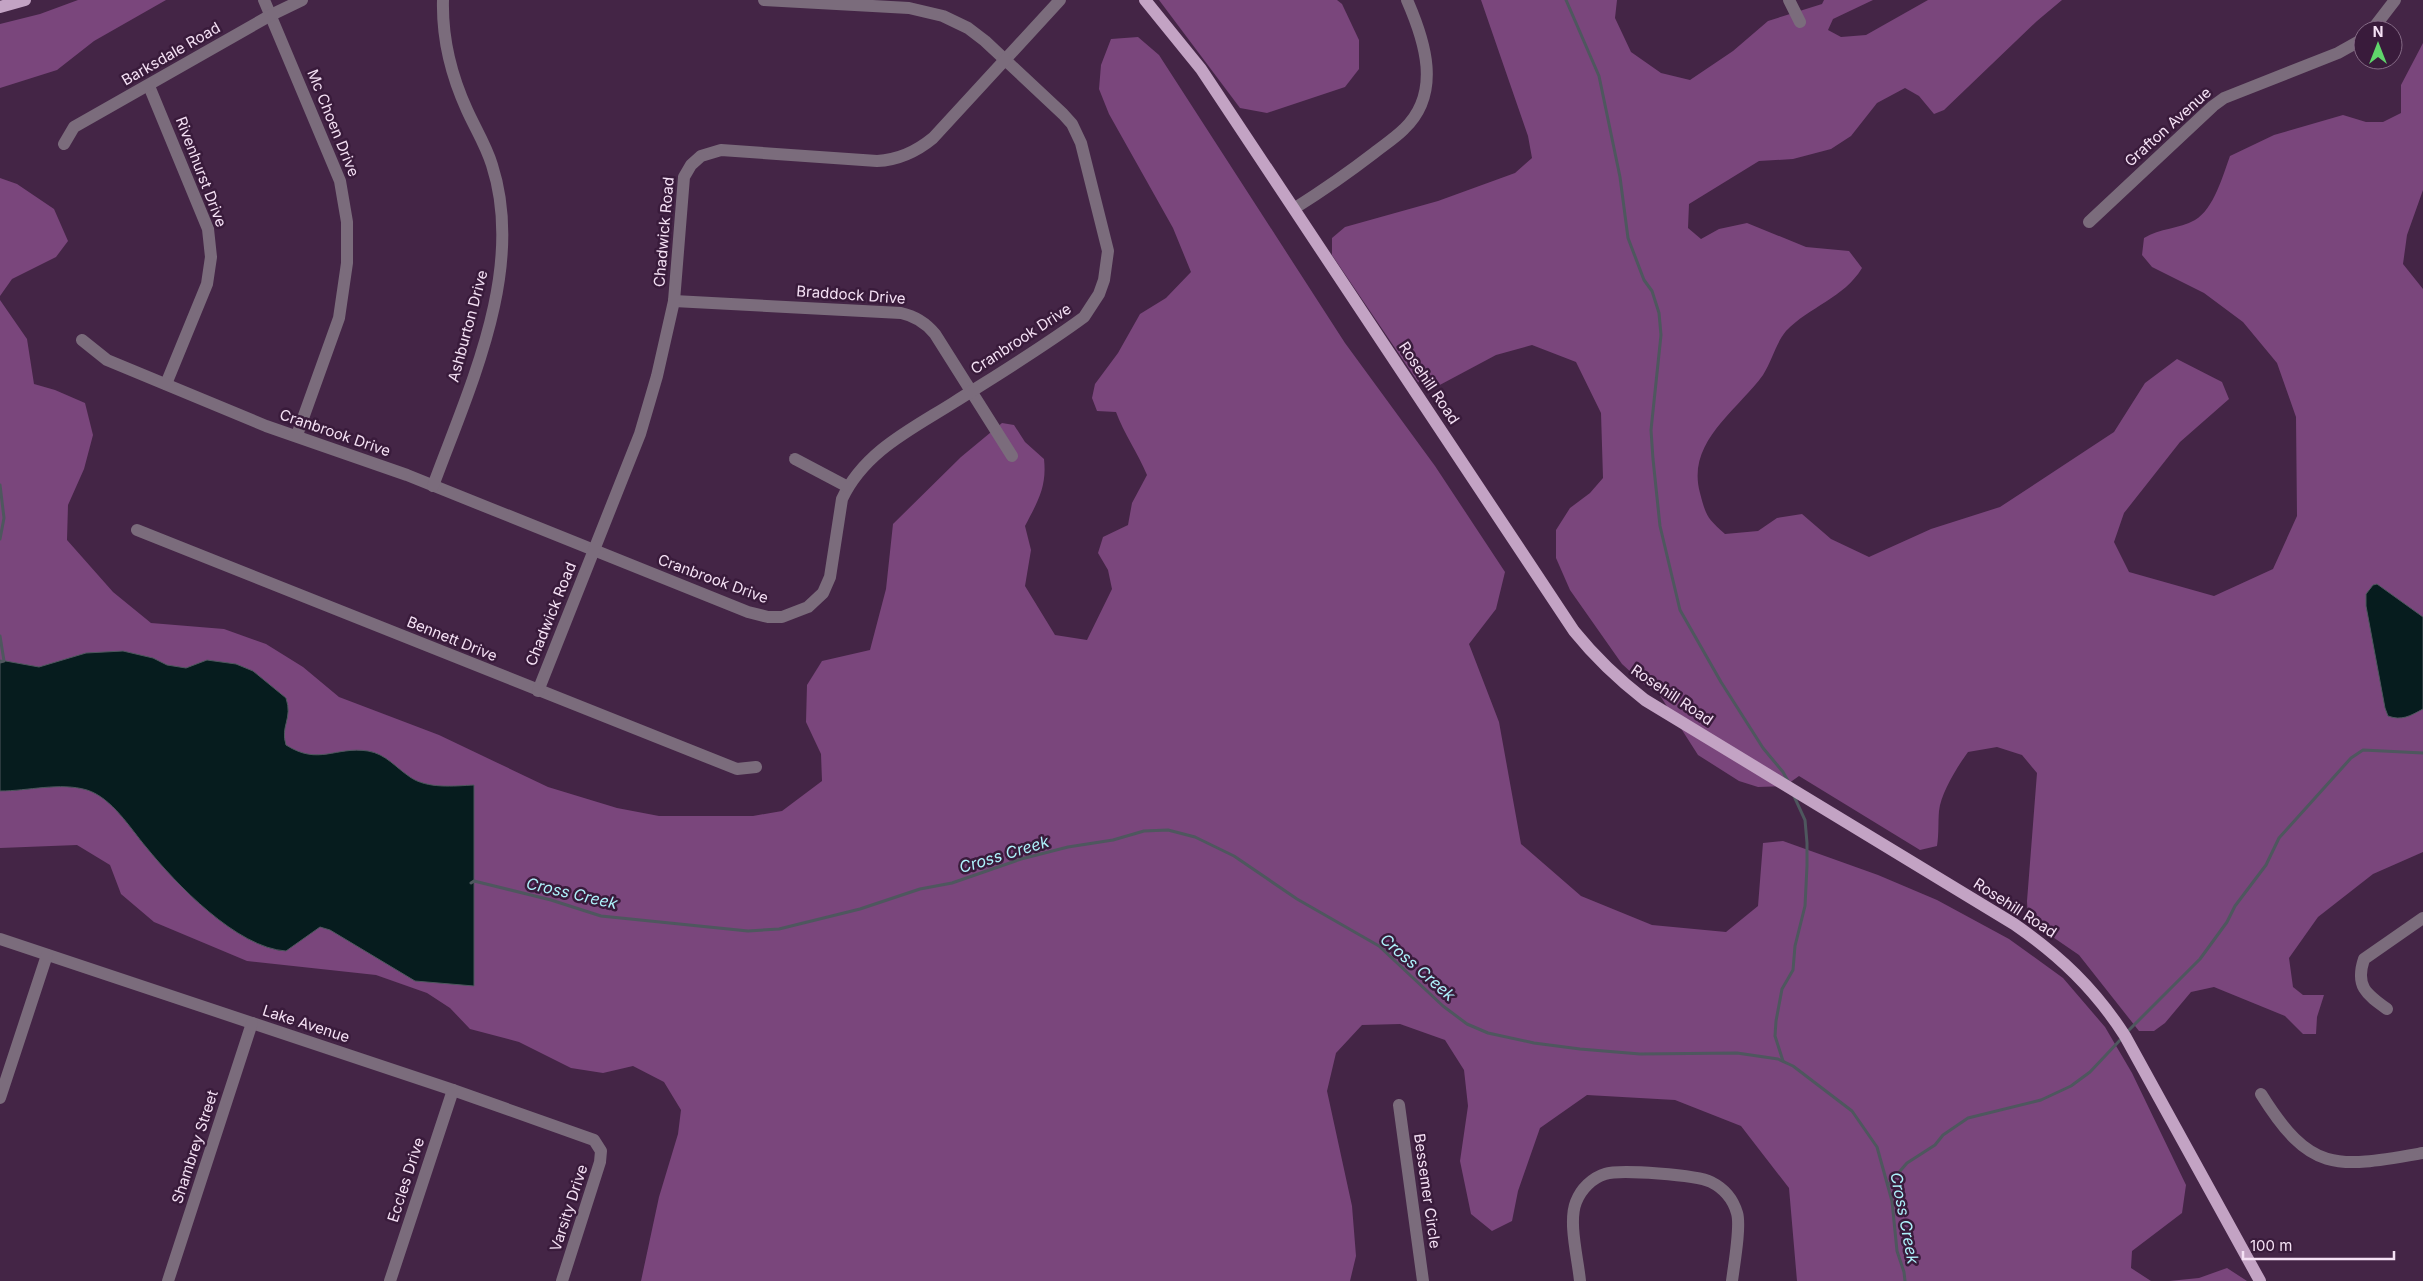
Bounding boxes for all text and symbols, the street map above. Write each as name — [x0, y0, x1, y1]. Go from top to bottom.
street label: Barksdale Road — [118, 18, 223, 89]
north arrow — [2353, 20, 2403, 70]
text: N — [2373, 23, 2383, 40]
street label: Mc Choen Drive — [303, 66, 364, 179]
street label: Grafton Avenue — [2120, 83, 2215, 170]
street label: Rivenhurst Drive — [172, 114, 231, 230]
street label: Chadwick Road — [649, 176, 678, 288]
street label: Ashburton Drive — [443, 268, 492, 384]
street label: Braddock Drive — [796, 281, 906, 308]
street label: Cranbrook Drive — [967, 299, 1075, 378]
street label: Rosehill Road — [1395, 338, 1464, 428]
street label: Cranbrook Drive — [277, 405, 393, 460]
street label: Cranbrook Drive — [655, 550, 771, 607]
street label: Chadwick Road — [521, 559, 580, 669]
street label: Bennett Drive — [404, 612, 500, 665]
street label: Rosehill Road — [1627, 660, 1717, 729]
water label: Cross Creek — [957, 831, 1052, 877]
water label: Cross Creek — [524, 873, 620, 913]
street label: Rosehill Road — [1970, 874, 2060, 941]
water label: Cross Creek — [1376, 929, 1460, 1005]
street label: Lake Avenue — [260, 1001, 352, 1047]
street label: Shambrey Street — [167, 1088, 222, 1206]
street label: Bessemer Circle — [1410, 1132, 1445, 1250]
street label: Eccles Drive — [383, 1135, 428, 1225]
street label: Varsity Drive — [546, 1162, 592, 1254]
water label: Cross Creek — [1886, 1170, 1924, 1266]
scale bar — [2243, 1228, 2394, 1260]
text: 100 m — [2250, 1236, 2292, 1255]

